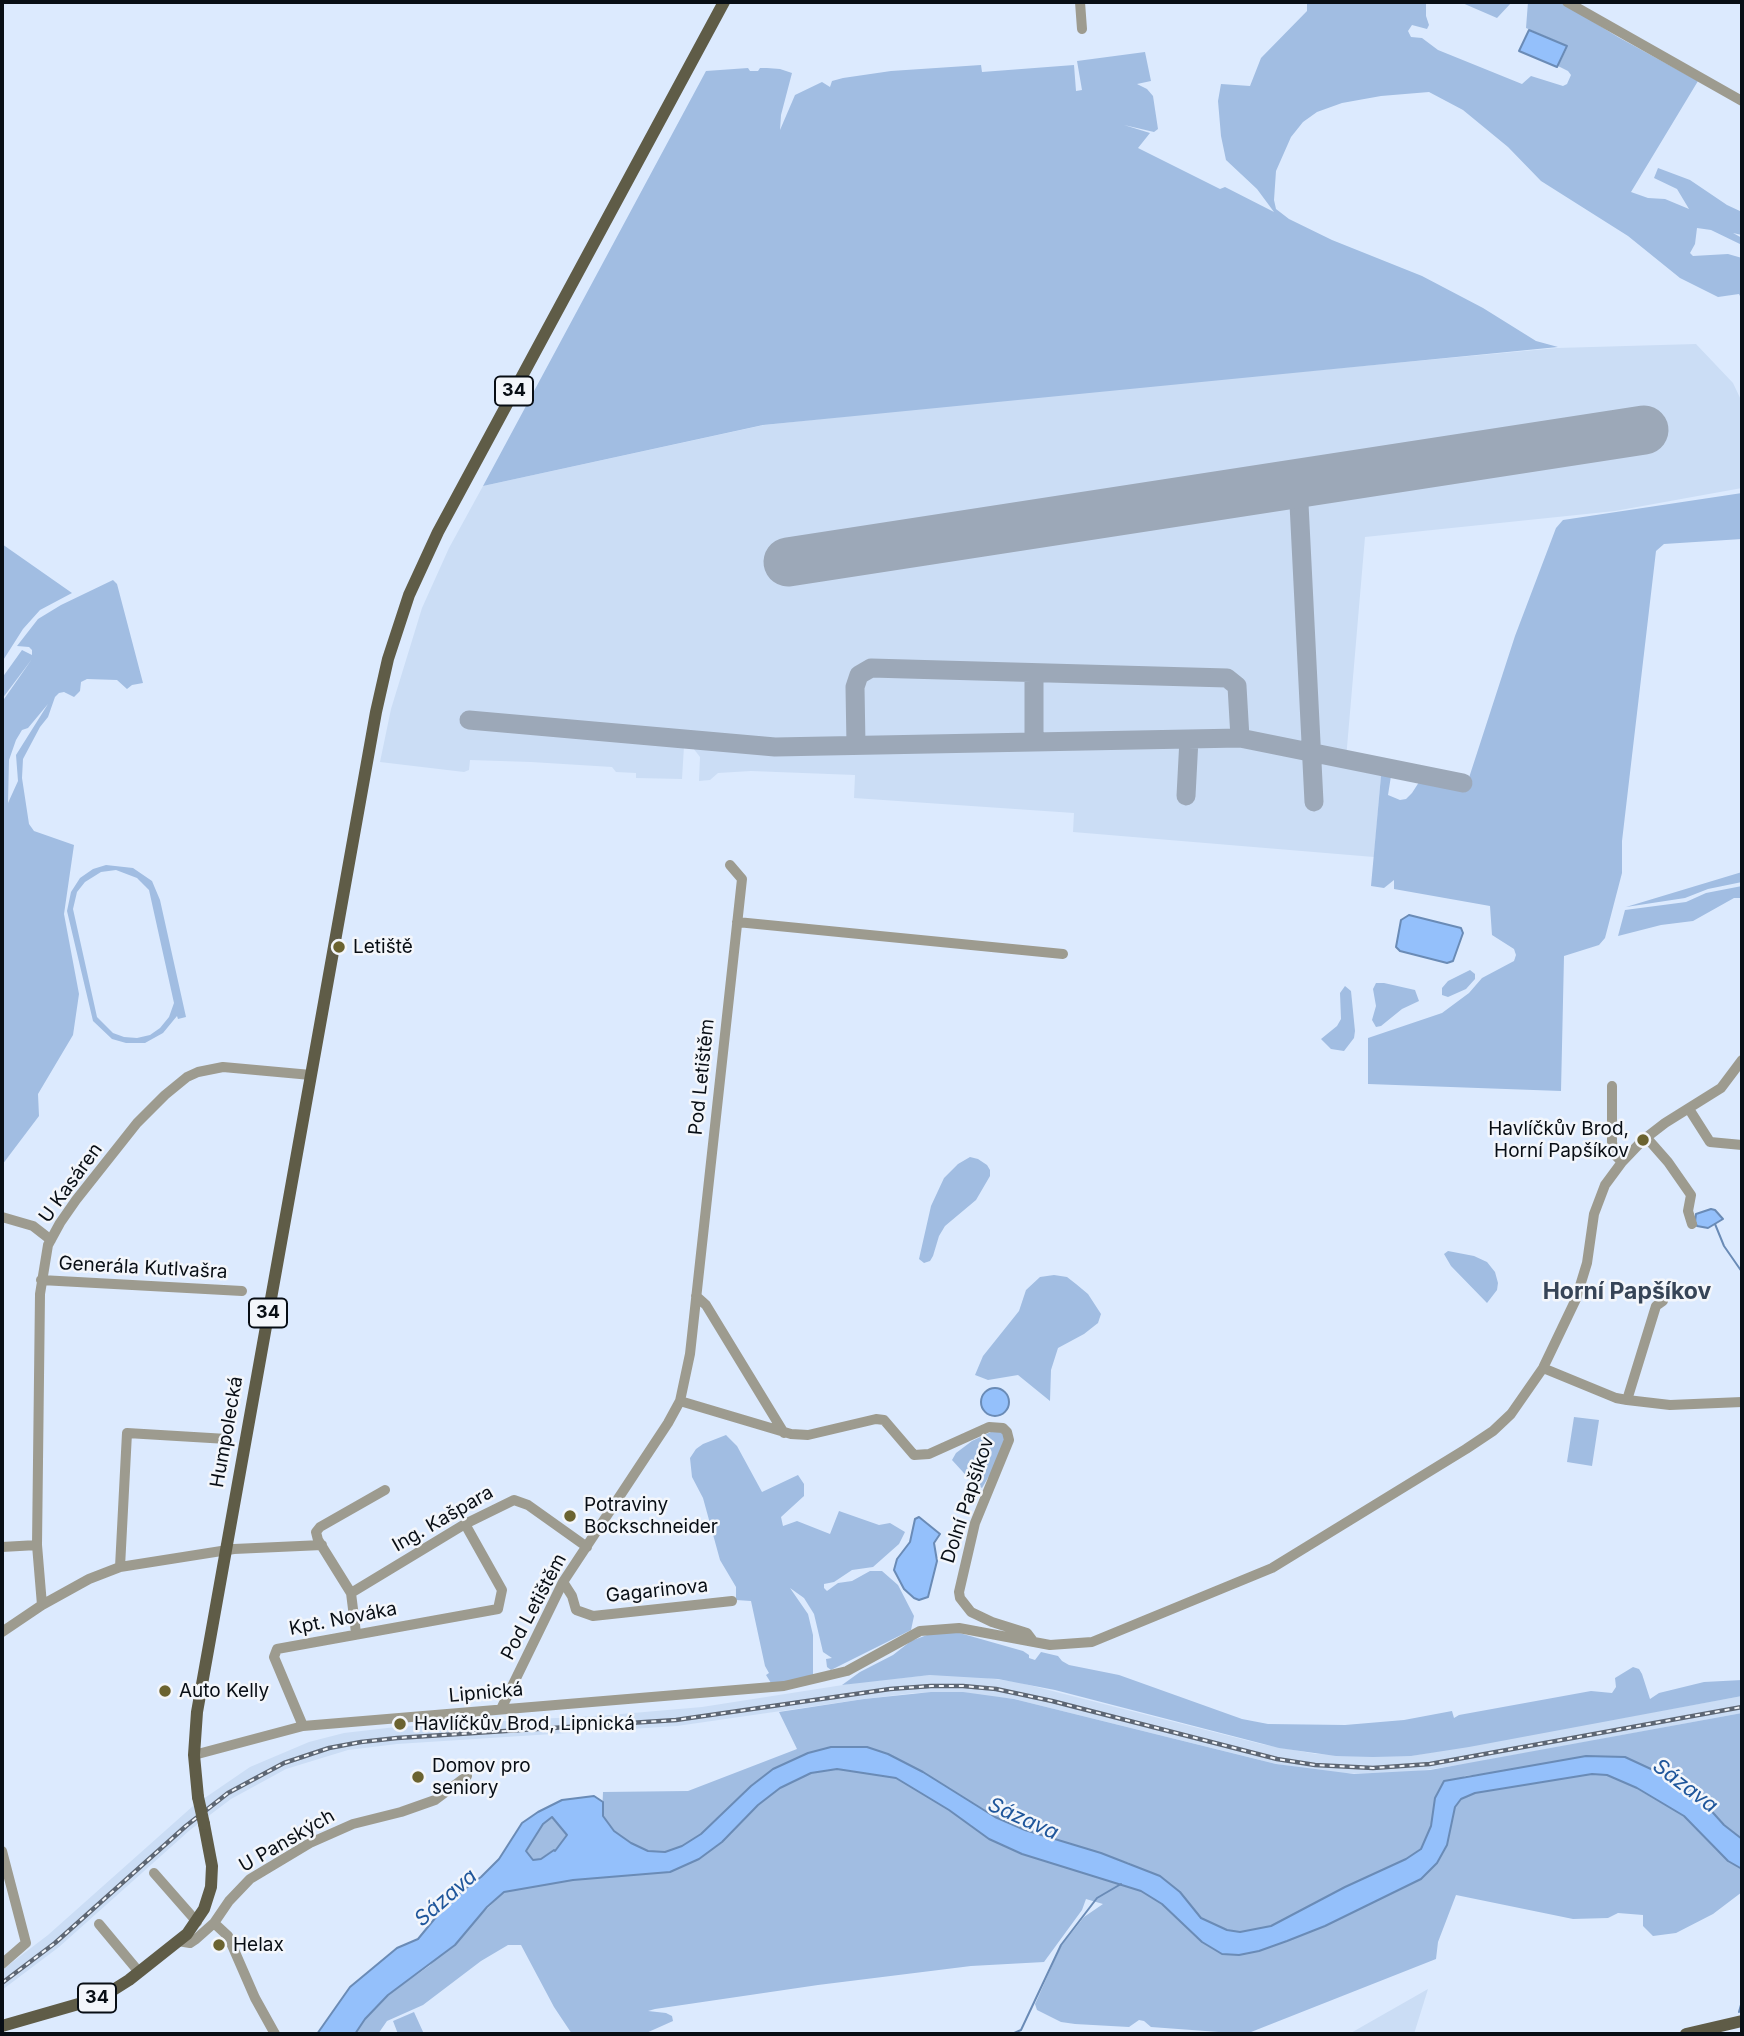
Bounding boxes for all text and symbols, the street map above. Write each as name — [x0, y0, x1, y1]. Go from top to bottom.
road number: 34 — [495, 376, 533, 405]
place label: Letiště — [353, 936, 413, 958]
marker: Letiště — [331, 939, 347, 955]
street label: Pod Letištěm — [685, 1018, 719, 1136]
place label: Havlíčkův Brod, Horní Papšíkov — [1488, 1118, 1629, 1162]
marker: Havlíčkův Brod, Horní Papšíkov — [1635, 1132, 1651, 1148]
street label: U Kasáren — [35, 1139, 107, 1227]
street label: Generála Kutlvašra — [58, 1252, 228, 1284]
district label: Horní Papšíkov — [1543, 1278, 1711, 1306]
road number: 34 — [249, 1298, 287, 1328]
street label: Humpolecká — [206, 1375, 248, 1489]
street label: Dolní Papšíkov — [937, 1434, 999, 1566]
street label: Ing. Kašpara — [389, 1481, 497, 1557]
place label: Potraviny Bockschneider — [584, 1494, 718, 1538]
marker: Potraviny Bockschneider — [562, 1508, 578, 1524]
street label: Pod Letištěm — [497, 1550, 571, 1664]
street label: Gagarinova — [605, 1574, 709, 1608]
street label: Kpt. Nováka — [287, 1597, 399, 1641]
street label: Lipnická — [448, 1678, 524, 1708]
place label: Auto Kelly — [179, 1680, 269, 1702]
marker: Auto Kelly — [157, 1683, 173, 1699]
place label: Havlíčkův Brod, Lipnická — [414, 1713, 635, 1735]
marker: Havlíčkův Brod, Lipnická — [392, 1716, 408, 1732]
water label: Sázava — [1648, 1754, 1722, 1818]
place label: Domov pro seniory — [432, 1755, 531, 1799]
marker: Domov pro seniory — [410, 1769, 426, 1785]
water label: Sázava — [984, 1792, 1062, 1846]
street label: U Panských — [235, 1805, 339, 1877]
water label: Sázava — [410, 1864, 482, 1932]
place label: Helax — [233, 1934, 284, 1956]
marker: Helax — [211, 1937, 227, 1953]
road number: 34 — [78, 1984, 116, 2012]

